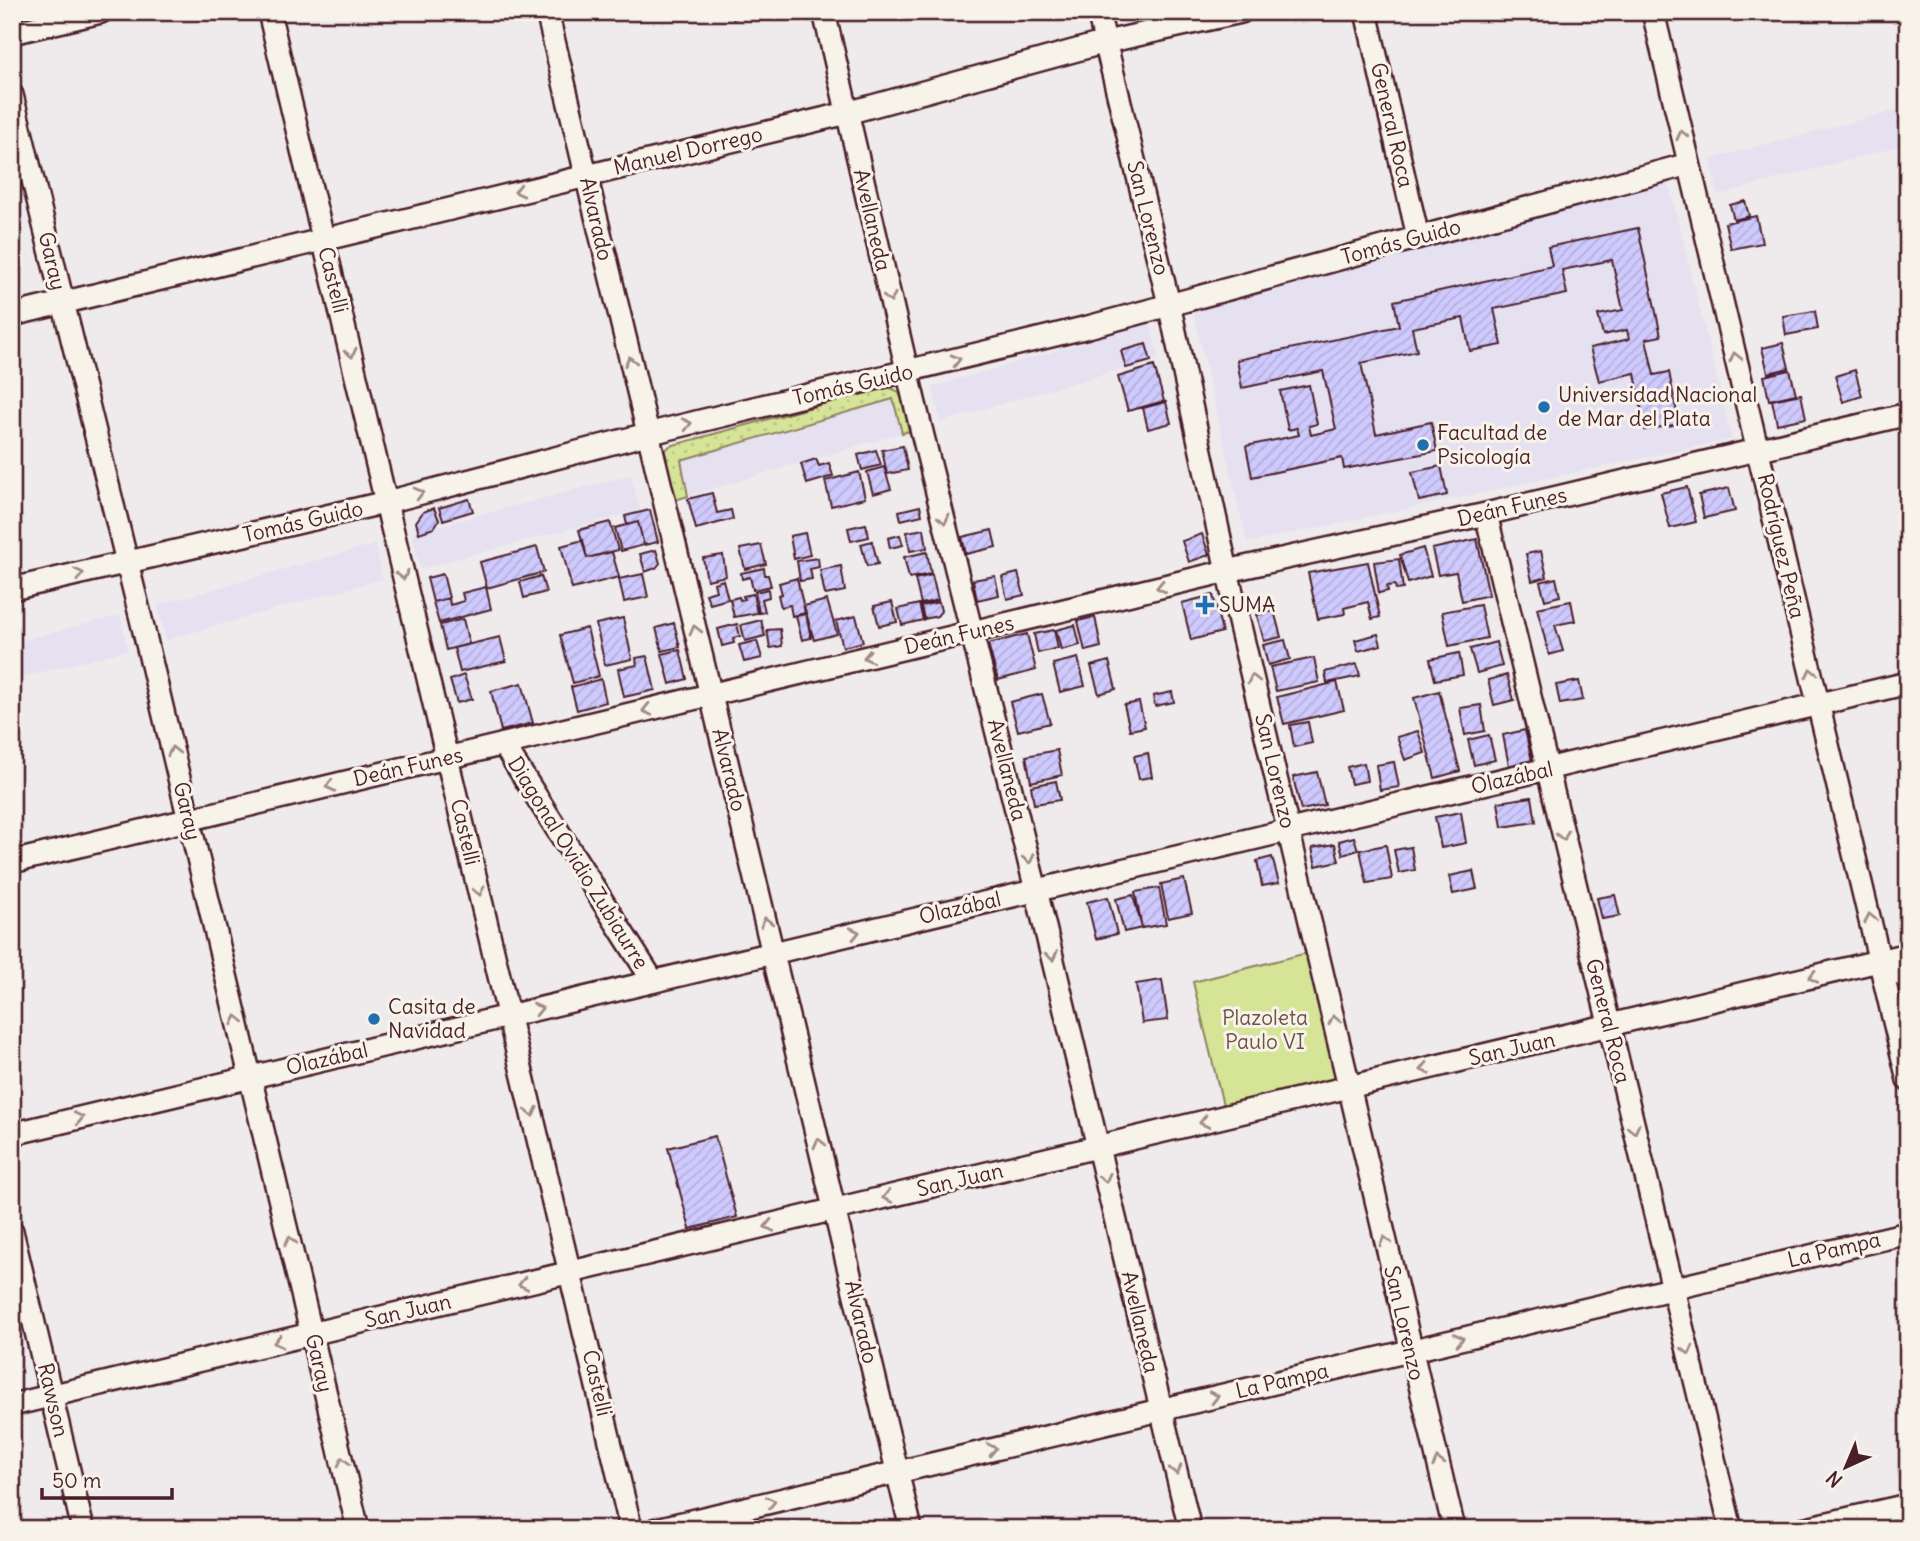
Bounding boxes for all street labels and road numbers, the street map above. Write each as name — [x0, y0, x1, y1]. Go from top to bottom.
street label: General Roca — [1365, 60, 1420, 190]
street label: Manuel Dorrego — [611, 120, 765, 181]
street label: San Lorenzo — [1121, 158, 1176, 278]
street label: Avellaneda — [848, 166, 897, 274]
street label: Alvarado — [574, 175, 619, 263]
street label: Tomás Guido — [1338, 213, 1464, 270]
street label: Garay — [33, 229, 72, 293]
street label: Castelli — [312, 244, 355, 316]
street label: Tomás Guido — [790, 358, 916, 411]
street label: Rodríguez Peña — [1752, 471, 1811, 621]
street label: Deán Funes — [1454, 481, 1569, 532]
street label: Tomás Guido — [240, 495, 366, 548]
street label: Deán Funes — [901, 609, 1016, 660]
street label: San Lorenzo — [1249, 711, 1302, 831]
street label: Avellaneda — [982, 716, 1033, 824]
street label: Alvarado — [706, 726, 753, 814]
street label: Deán Funes — [350, 741, 465, 792]
street label: Diagonal Ovidio Zubiaurre — [502, 751, 655, 974]
street label: Olazábal — [1468, 755, 1555, 800]
street label: Garay — [168, 779, 207, 843]
street label: Castelli — [445, 796, 486, 868]
street label: Olazábal — [916, 885, 1003, 930]
street label: General Roca — [1580, 956, 1637, 1086]
street label: San Juan — [1466, 1025, 1558, 1072]
street label: Olazábal — [283, 1036, 370, 1081]
street label: San Juan — [914, 1156, 1006, 1203]
street label: La Pampa — [1785, 1226, 1883, 1273]
street label: San Lorenzo — [1378, 1263, 1431, 1383]
street label: Avellaneda — [1116, 1268, 1165, 1376]
street label: Alvarado — [839, 1278, 884, 1366]
street label: San Juan — [362, 1287, 454, 1334]
street label: Garay — [300, 1331, 339, 1395]
street label: Castelli — [577, 1347, 618, 1419]
street label: La Pampa — [1233, 1357, 1331, 1404]
street label: Rawson — [32, 1360, 75, 1440]

